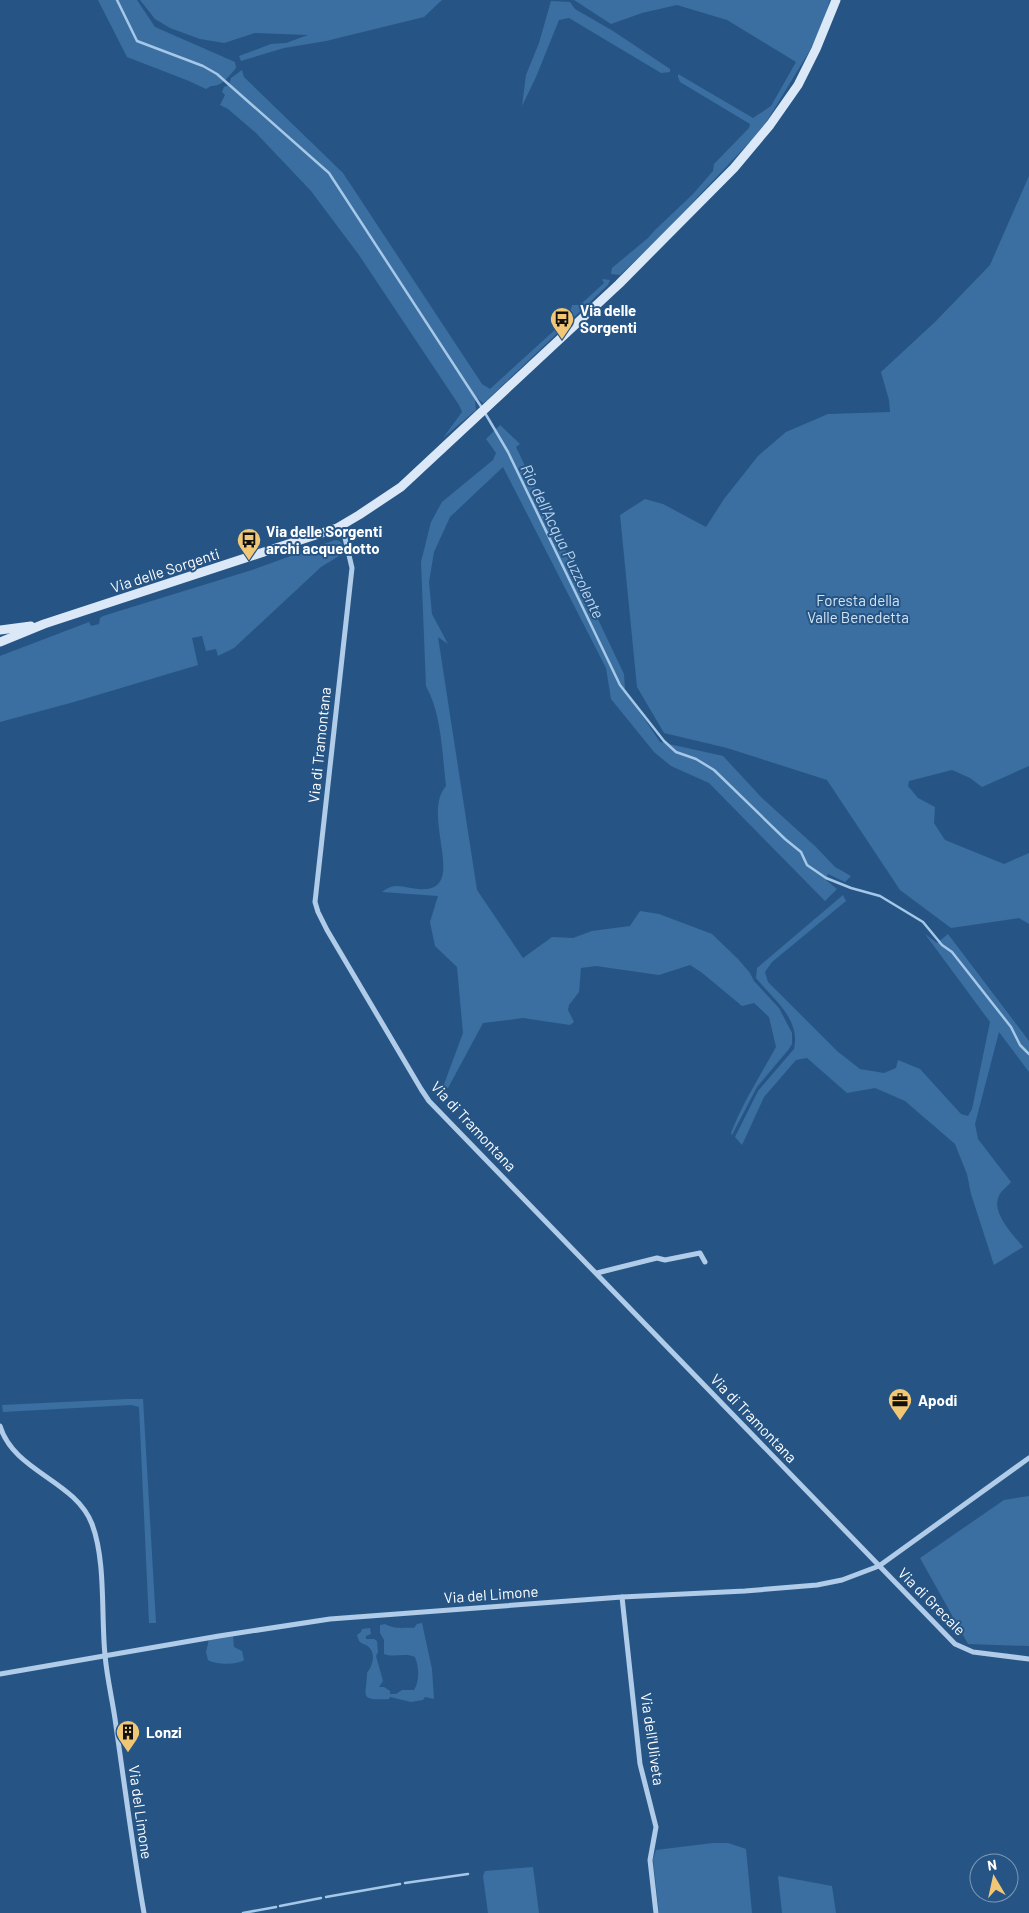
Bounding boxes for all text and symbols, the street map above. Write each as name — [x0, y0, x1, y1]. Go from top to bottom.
place label: Via delle Sorgenti — [580, 301, 637, 336]
bus stop icon: Via delle Sorgenti — [549, 306, 575, 340]
water label: Rio dell'Acqua Puzzolente — [517, 461, 609, 621]
place label: Via delle Sorgenti archi acquedotto — [266, 522, 382, 557]
bus stop icon: Via delle Sorgenti archi acquedotto — [236, 527, 262, 561]
street label: Via delle Sorgenti — [108, 544, 222, 596]
park label: Foresta della Valle Benedetta — [807, 591, 909, 626]
street label: Via di Tramontana — [304, 686, 334, 804]
street label: Via di Tramontana — [428, 1077, 520, 1175]
street label: Via di Tramontana — [707, 1370, 801, 1466]
office icon: Apodi — [887, 1387, 913, 1421]
place label: Apodi — [918, 1391, 957, 1409]
street label: Via di Grecale — [895, 1564, 969, 1638]
street label: Via del Limone — [443, 1582, 539, 1606]
street label: Via dell'Uliveta — [638, 1692, 668, 1786]
building icon: Lonzi — [115, 1719, 141, 1753]
place label: Lonzi — [146, 1723, 182, 1741]
street label: Via del Limone — [125, 1764, 157, 1860]
north arrow — [969, 1853, 1019, 1903]
text: N — [986, 1856, 998, 1874]

